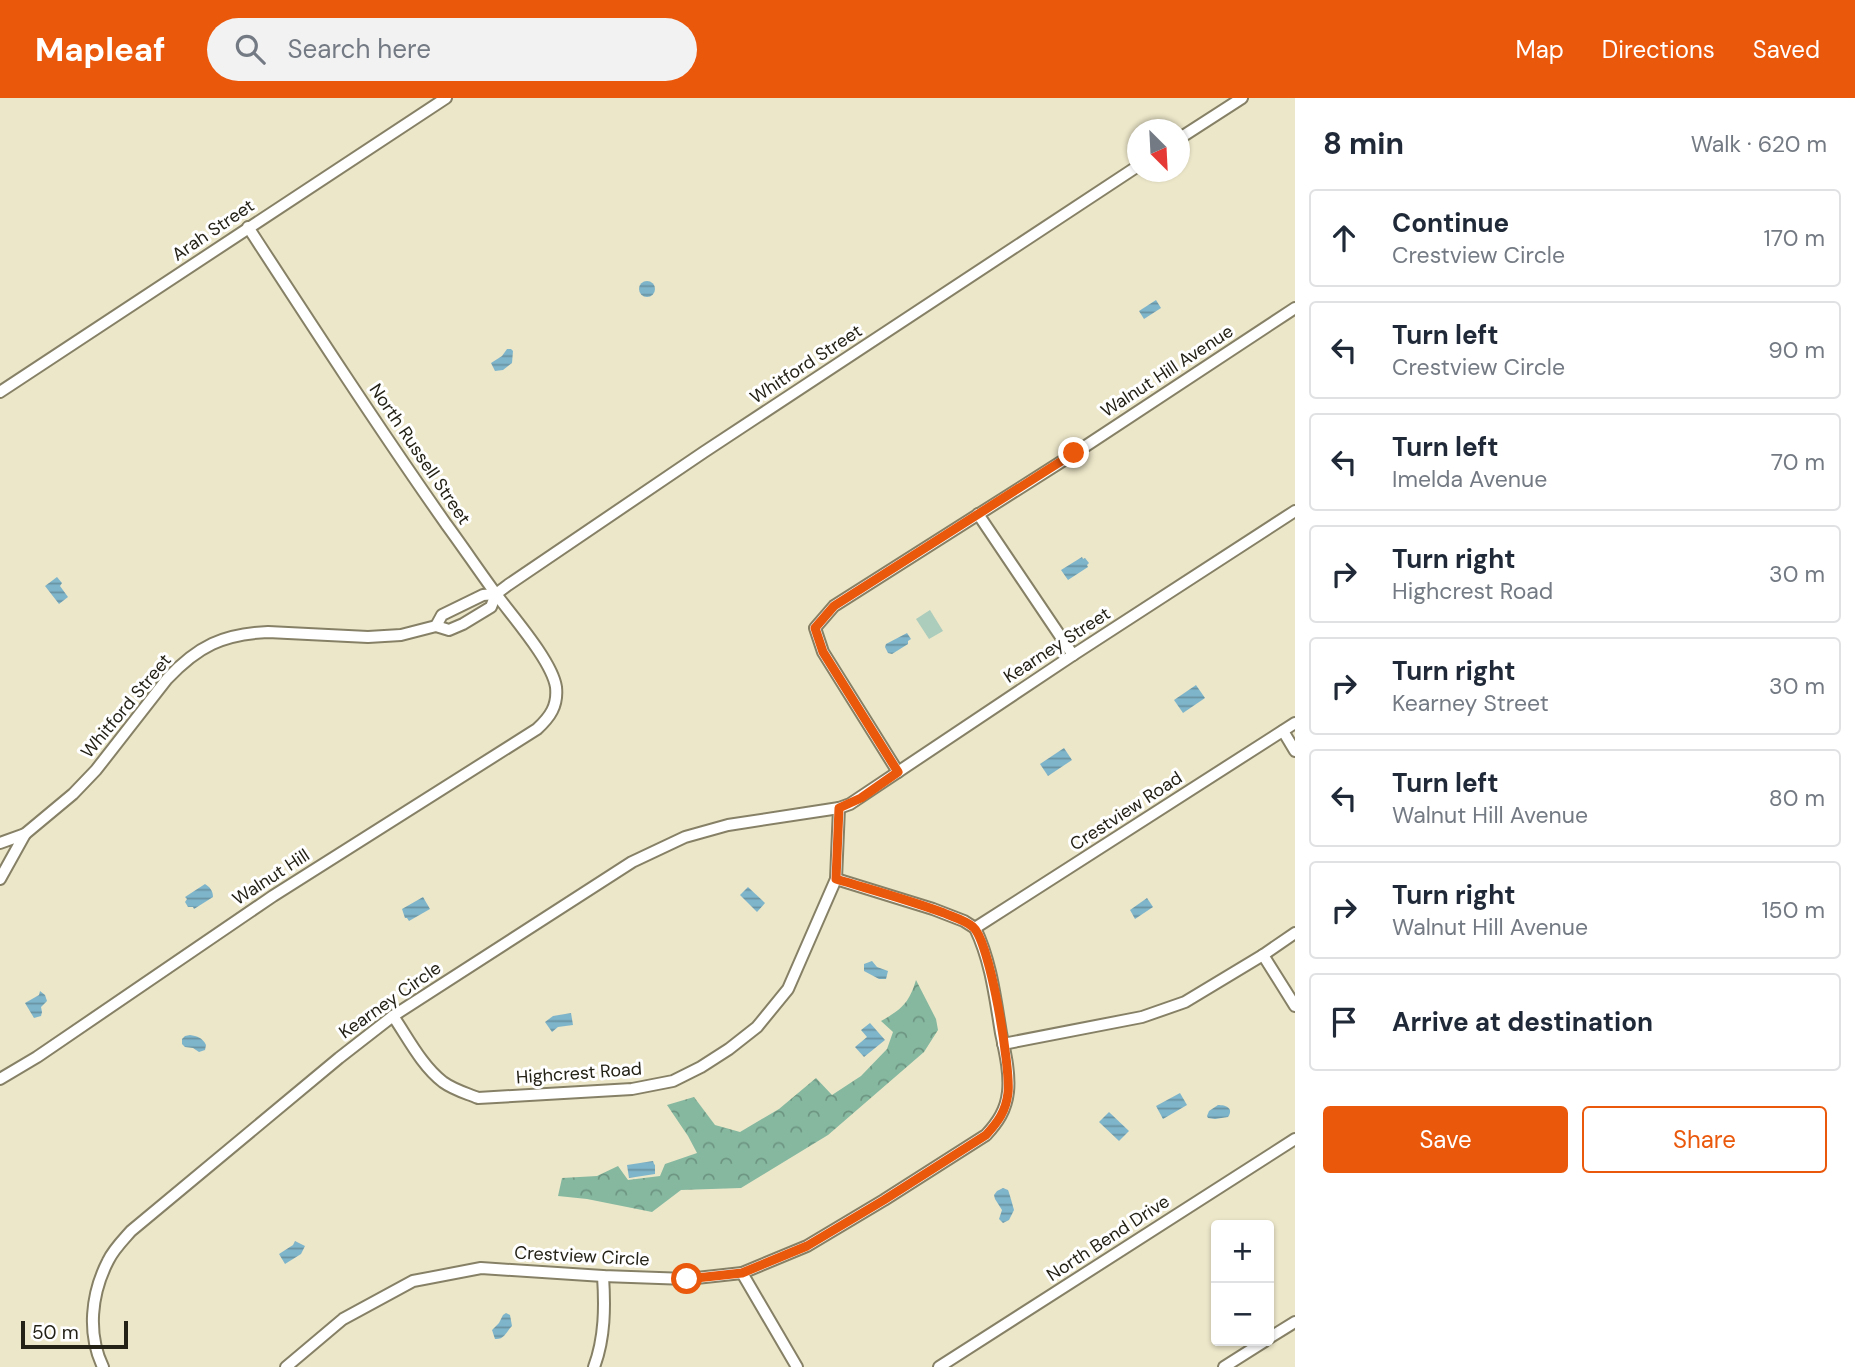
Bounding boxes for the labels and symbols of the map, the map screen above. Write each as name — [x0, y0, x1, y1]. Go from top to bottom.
north arrow — [1127, 119, 1190, 182]
street label: Arah Street — [167, 194, 259, 266]
street label: Whitford Street — [745, 319, 867, 409]
street label: Walnut Hill Avenue — [1096, 319, 1238, 423]
street label: North Russell Street — [364, 379, 476, 529]
route end — [1058, 437, 1089, 468]
street label: Kearney Street — [999, 602, 1115, 688]
street label: Whitford Street — [75, 649, 177, 763]
street label: Crestview Road — [1065, 766, 1187, 856]
street label: Walnut Hill — [228, 843, 314, 911]
street label: Kearney Circle — [334, 956, 446, 1044]
street label: Highcrest Road — [515, 1057, 643, 1089]
street label: North Bend Drive — [1042, 1189, 1174, 1287]
street label: Crestview Circle — [514, 1240, 650, 1272]
route start — [671, 1263, 702, 1294]
scale bar — [21, 1318, 128, 1350]

